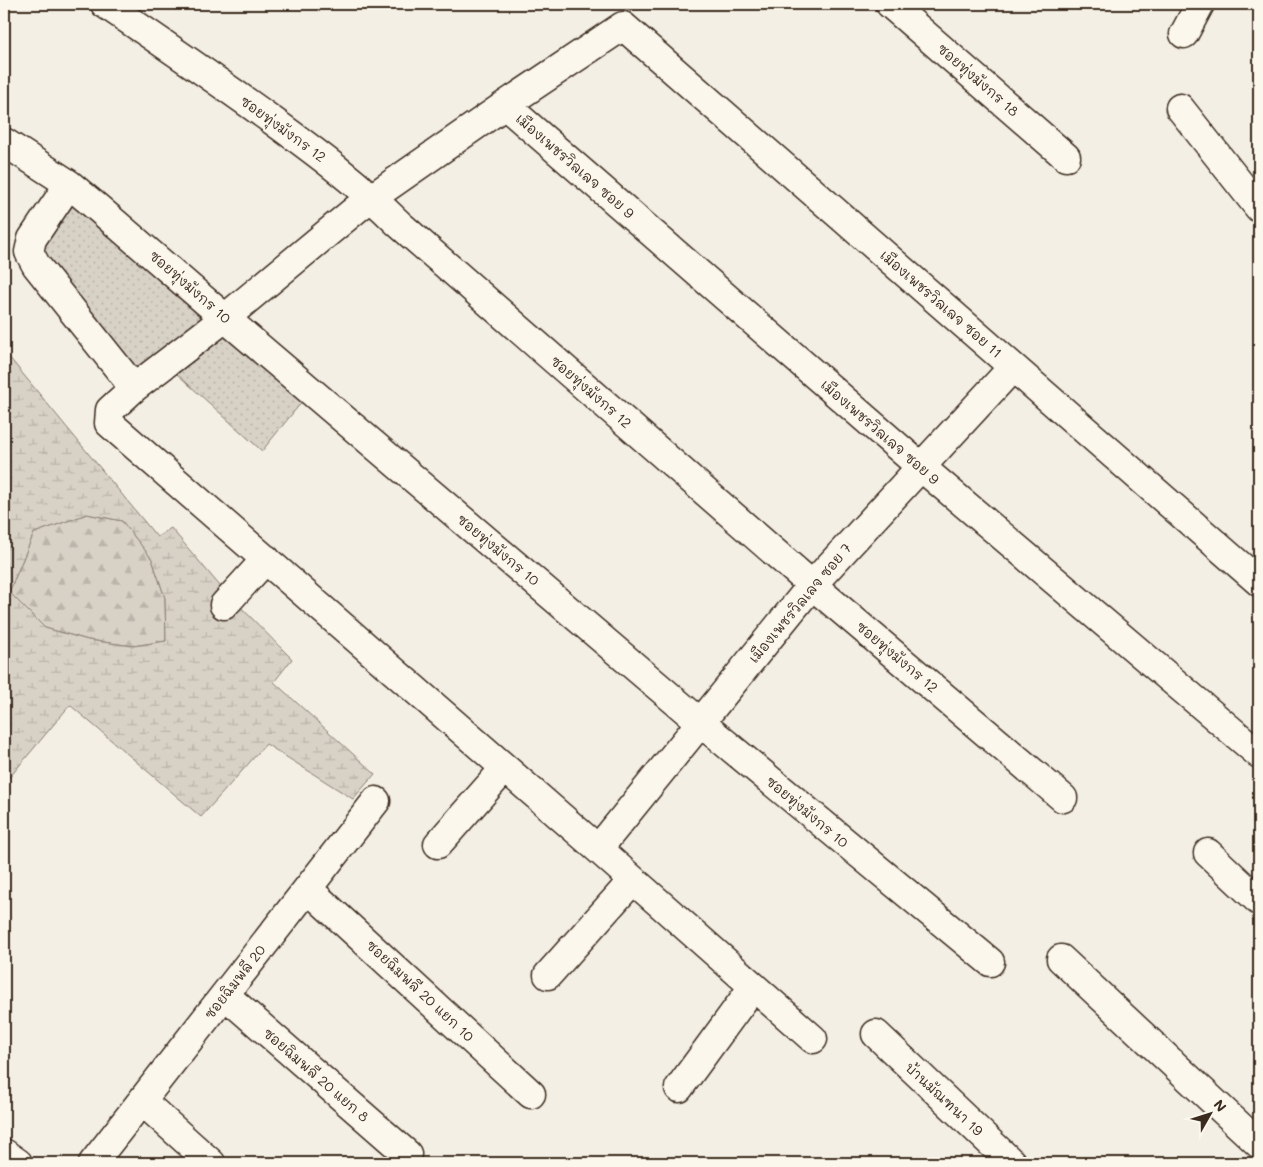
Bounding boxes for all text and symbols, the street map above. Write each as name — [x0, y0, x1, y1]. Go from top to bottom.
street label: ซอยทุ่งมังกร 18 — [932, 39, 1023, 122]
street label: ซอยทุ่งมังกร 12 — [236, 91, 330, 168]
street label: เมืองเพชรวิลเลจ ซอย 9 — [512, 109, 639, 222]
street label: เมืองเพชรวิลเลจ ซอย 11 — [876, 245, 1006, 362]
street label: ซอยทุ่งมังกร 10 — [144, 246, 235, 329]
street label: ซอยทุ่งมังกร 12 — [546, 351, 636, 434]
street label: เมืองเพชรวิลเลจ ซอย 9 — [817, 375, 944, 488]
street label: ซอยทุ่งมังกร 10 — [452, 510, 544, 591]
street label: เมืองเพชรวิลเลจ ซอย 7 — [744, 539, 855, 667]
street label: ซอยทุ่งมังกร 12 — [851, 617, 942, 698]
street label: ซอยทุ่งมังกร 10 — [761, 772, 853, 853]
street label: ซอยฉิมพลี 20 แยก 10 — [362, 936, 479, 1046]
street label: ซอยฉิมพลี 20 — [200, 940, 270, 1023]
street label: ซอยฉิมพลี 20 แยก 8 — [259, 1023, 373, 1126]
street label: บ้านมัณฑนา 19 — [901, 1057, 987, 1140]
north arrow — [1186, 1090, 1236, 1140]
text: N — [1210, 1095, 1231, 1116]

